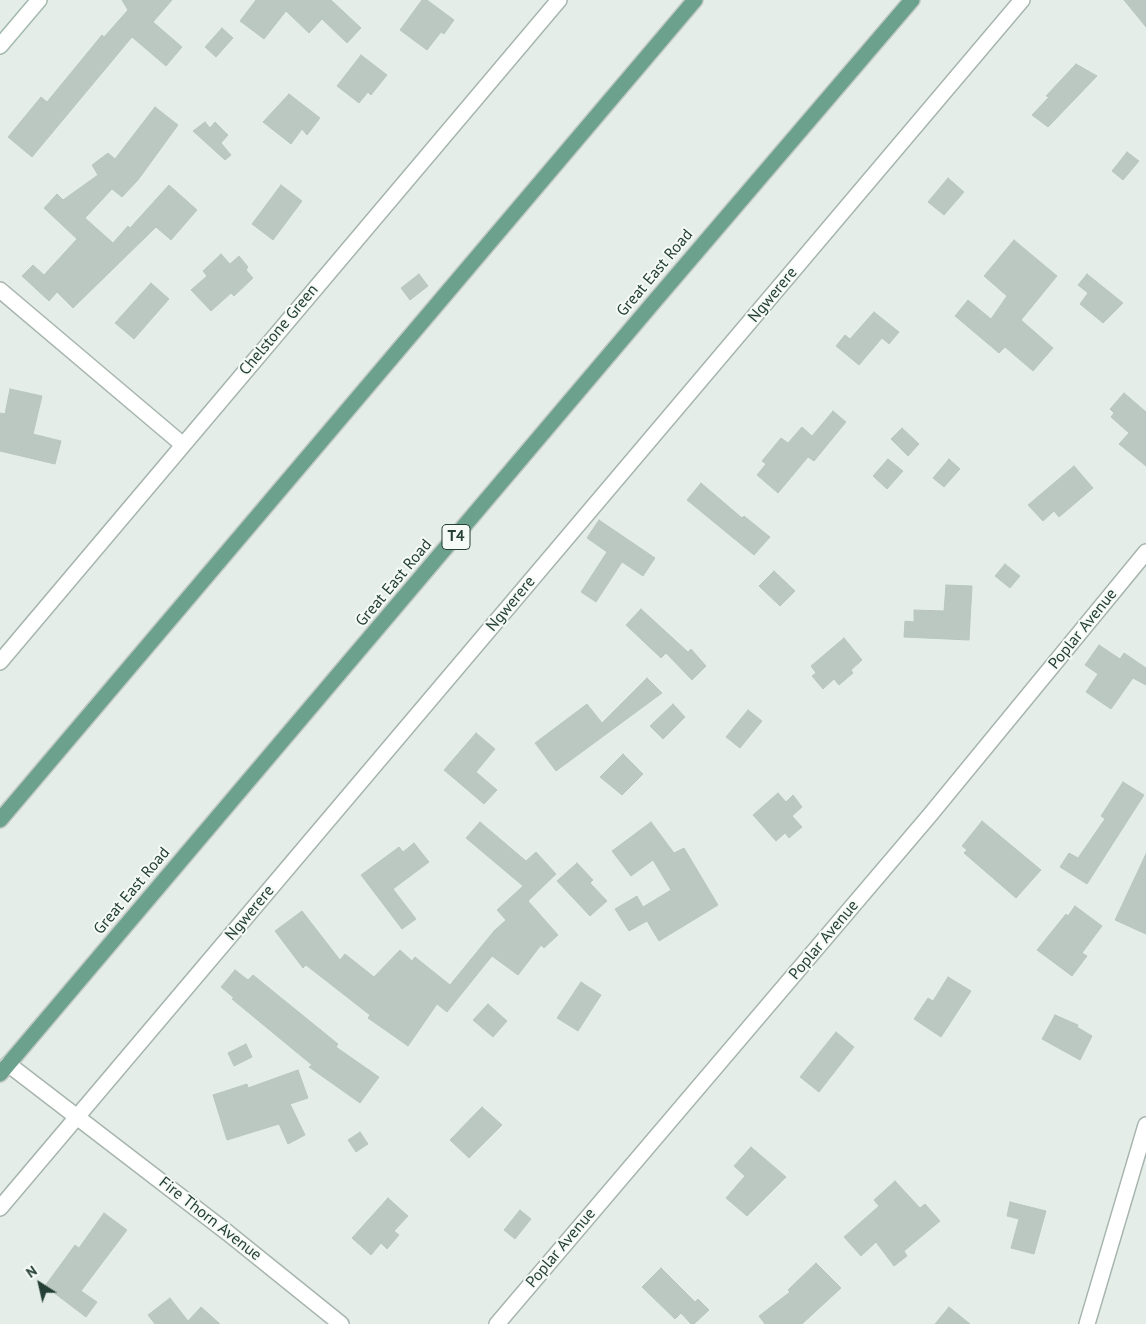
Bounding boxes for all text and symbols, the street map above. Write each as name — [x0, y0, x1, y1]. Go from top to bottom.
street label: Great East Road — [613, 226, 697, 320]
street label: Ngwerere — [744, 263, 802, 327]
street label: Chelstone Green — [236, 281, 322, 379]
road number: T4 — [442, 524, 470, 550]
street label: Great East Road — [352, 536, 436, 630]
street label: Ngwerere — [482, 572, 540, 636]
street label: Poplar Avenue — [1045, 585, 1121, 673]
street label: Great East Road — [90, 844, 174, 938]
street label: Ngwerere — [221, 881, 279, 945]
street label: Poplar Avenue — [785, 896, 863, 984]
street label: Fire Thorn Avenue — [155, 1173, 265, 1265]
street label: Poplar Avenue — [522, 1204, 600, 1292]
north arrow — [15, 1259, 65, 1309]
text: N — [22, 1262, 40, 1282]

